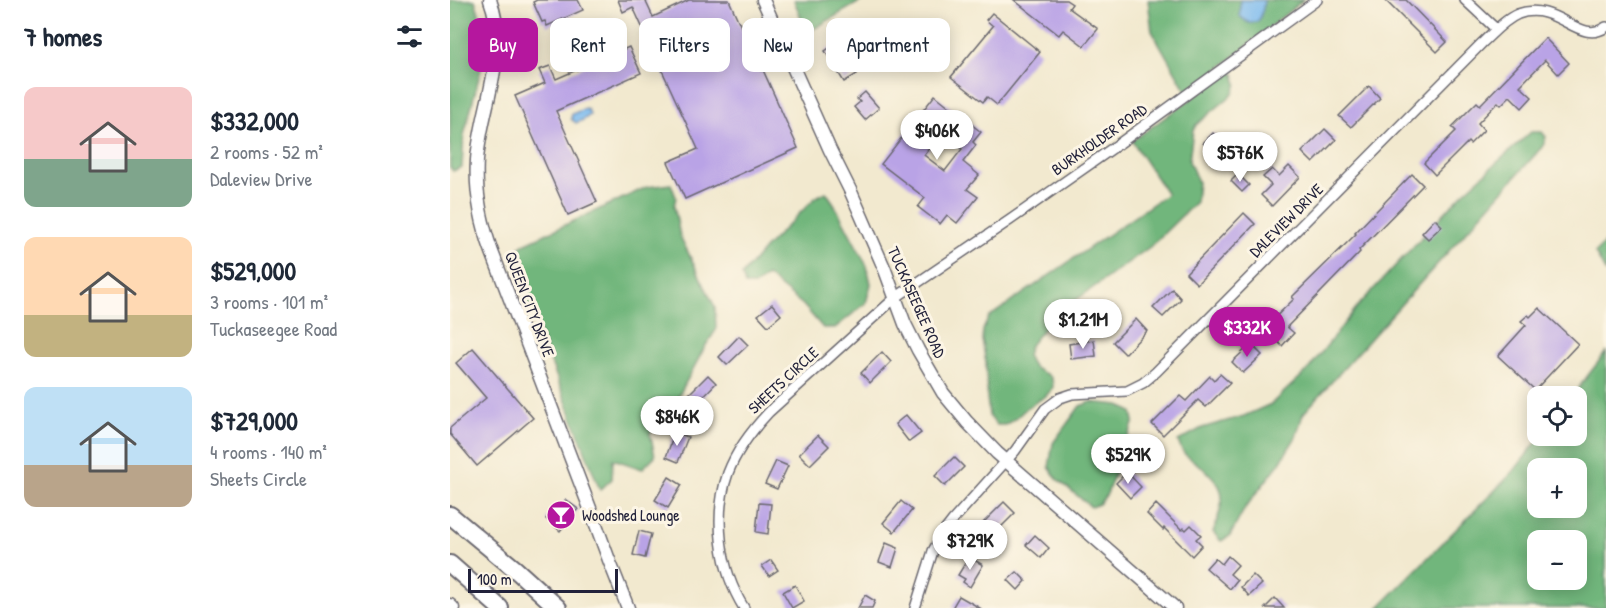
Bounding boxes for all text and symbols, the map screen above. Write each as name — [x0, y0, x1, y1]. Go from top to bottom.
chip: Buy — [468, 18, 538, 72]
chip: Rent — [550, 18, 627, 72]
chip: Filters — [639, 18, 730, 72]
chip: New — [742, 18, 814, 72]
chip: Apartment — [826, 18, 950, 72]
text: 7 homes — [24, 19, 102, 54]
icon: filters — [393, 20, 426, 53]
street label: BURKHOLDER ROAD — [1047, 98, 1152, 180]
text: $332,000 — [210, 103, 299, 138]
pin: $406K — [895, 110, 979, 161]
icon: home — [72, 111, 144, 183]
text: $406K — [914, 116, 960, 143]
pin: $576K — [1198, 132, 1282, 183]
text: 2 rooms · 52 m² — [210, 138, 323, 165]
text: $576K — [1217, 138, 1263, 165]
text: Daleview Drive — [210, 165, 313, 192]
street label: DALEVIEW DRIVE — [1244, 178, 1328, 262]
street label: TUCKASEEGEE ROAD — [883, 243, 952, 362]
street label: QUEEN CITY DRIVE — [500, 248, 560, 360]
text: $529,000 — [210, 253, 296, 288]
icon: home — [72, 261, 144, 333]
text: 3 rooms · 101 m² — [210, 288, 328, 315]
pin: $1.21M — [1034, 299, 1132, 350]
text: $1.21M — [1058, 305, 1108, 332]
pin: $332K — [1205, 307, 1289, 358]
text: $332K — [1223, 313, 1271, 340]
text: Tuckaseegee Road — [210, 315, 337, 342]
street label: SHEETS CIRCLE — [743, 342, 823, 418]
map controls — [1527, 386, 1587, 590]
button: locate — [1527, 386, 1587, 446]
pin: $846K — [635, 396, 719, 447]
text: $846K — [655, 402, 699, 429]
text: $729,000 — [210, 403, 298, 438]
icon: home — [72, 411, 144, 483]
pin: $529K — [1086, 434, 1170, 485]
text: 4 rooms · 140 m² — [210, 438, 327, 465]
text: $529K — [1105, 440, 1151, 467]
button: + — [1527, 458, 1587, 518]
text: Sheets Circle — [210, 465, 307, 492]
bar icon: Woodshed Lounge — [545, 499, 577, 531]
place label: Woodshed Lounge — [582, 504, 680, 526]
pin: $729K — [928, 520, 1012, 571]
text: $729K — [946, 526, 994, 553]
button: − — [1527, 530, 1587, 590]
scale bar — [468, 566, 618, 594]
text: 100 m — [477, 568, 512, 590]

